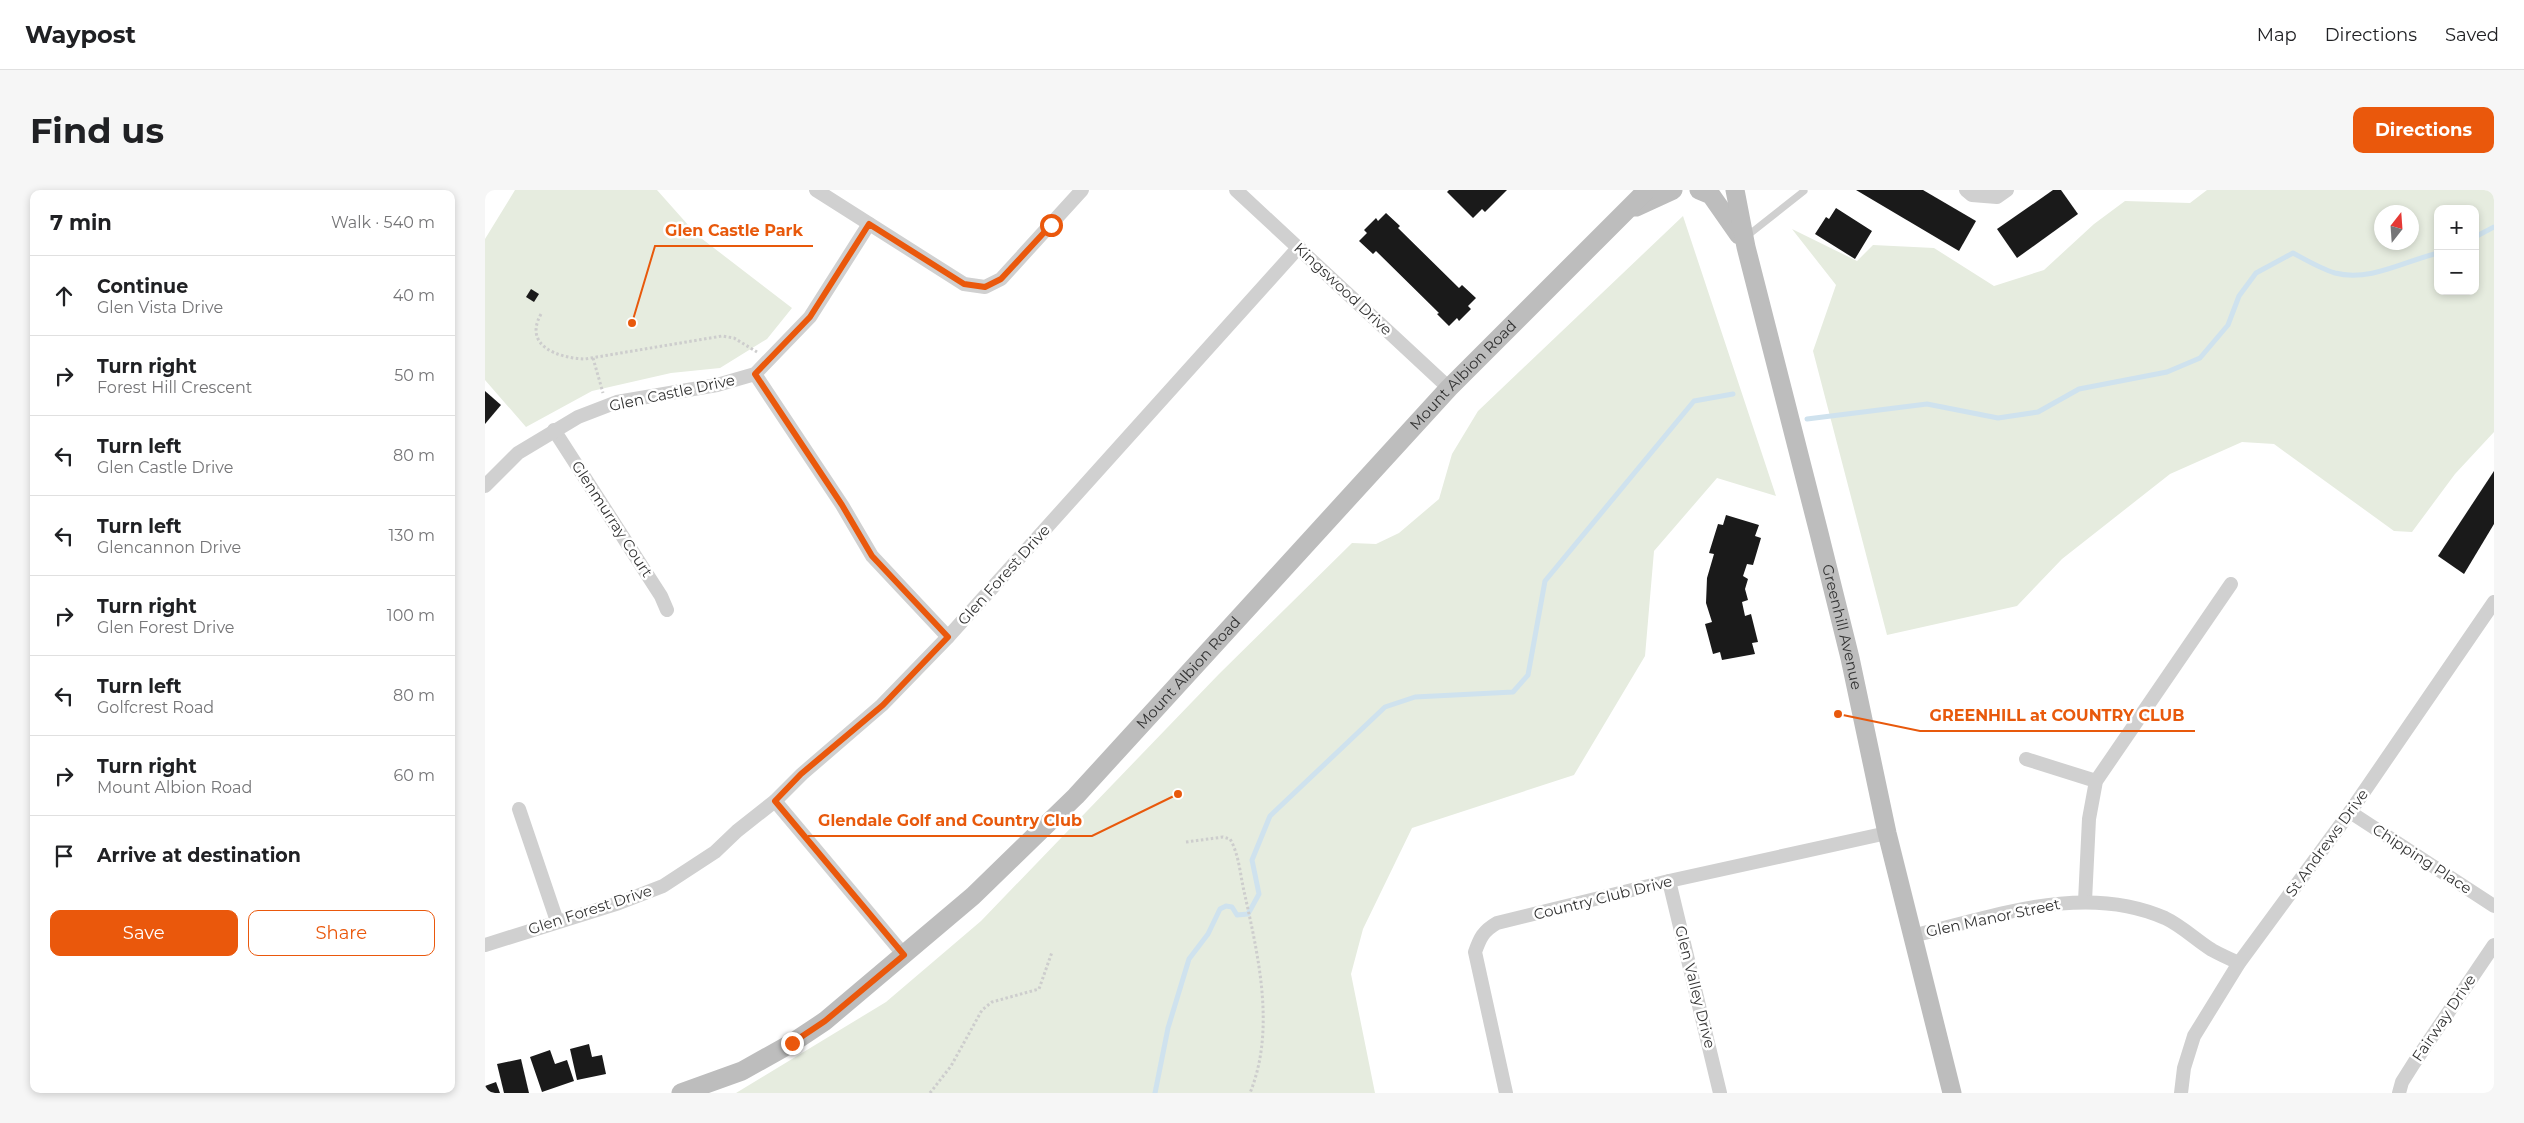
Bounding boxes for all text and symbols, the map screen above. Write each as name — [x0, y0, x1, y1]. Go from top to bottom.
text: Waypost — [25, 20, 136, 49]
text: Map — [2257, 24, 2297, 46]
text: Directions — [2325, 24, 2417, 46]
text: Saved — [2445, 24, 2499, 46]
button: Directions — [2353, 107, 2494, 153]
text: Find us — [30, 109, 164, 152]
north arrow — [2374, 205, 2419, 250]
map controls — [2434, 205, 2479, 295]
button: + — [2434, 205, 2479, 250]
text: 7 min — [50, 210, 112, 235]
text: Walk · 540 m — [331, 213, 435, 232]
route start — [1040, 214, 1063, 237]
callout: Glen Castle Park — [655, 215, 813, 246]
text: Glen Castle Park — [665, 221, 803, 240]
street label: Kingswood Drive — [1290, 238, 1396, 339]
button: − — [2434, 250, 2479, 295]
text: Continue — [97, 275, 188, 298]
icon: ahead — [50, 282, 78, 310]
text: 40 m — [393, 286, 435, 305]
text: Glen Vista Drive — [97, 298, 223, 317]
street label: Mount Albion Road — [1405, 316, 1520, 434]
text: Turn right — [97, 355, 197, 378]
icon: right — [50, 362, 78, 390]
text: 50 m — [394, 366, 435, 385]
street label: Glen Castle Drive — [607, 370, 736, 415]
text: Forest Hill Crescent — [97, 378, 252, 397]
text: Turn left — [97, 435, 182, 458]
icon: left — [50, 442, 78, 470]
text: 80 m — [393, 446, 435, 465]
street label: Glenmurray Court — [568, 457, 657, 580]
text: Glen Castle Drive — [97, 458, 233, 477]
text: Turn left — [97, 515, 182, 538]
street label: Glen Forest Drive — [953, 520, 1054, 629]
icon: left — [50, 522, 78, 550]
text: 130 m — [388, 526, 435, 545]
text: Glencannon Drive — [97, 538, 241, 557]
street label: Greenhill Avenue — [1818, 562, 1866, 691]
text: Turn right — [97, 595, 197, 618]
icon: right — [50, 602, 78, 630]
text: 100 m — [387, 606, 435, 625]
street label: Mount Albion Road — [1132, 612, 1244, 733]
text: Glen Forest Drive — [97, 618, 235, 637]
text: Turn left — [97, 675, 182, 698]
icon: left — [50, 682, 78, 710]
text: 80 m — [393, 686, 435, 705]
text: Golfcrest Road — [97, 698, 214, 717]
callout: GREENHILL at COUNTRY CLUB — [1920, 700, 2195, 731]
text: GREENHILL at COUNTRY CLUB — [1930, 706, 2184, 725]
text: Turn right — [97, 755, 197, 778]
icon: right — [50, 762, 78, 790]
text: 60 m — [393, 766, 435, 785]
text: Mount Albion Road — [97, 778, 252, 797]
street label: St Andrews Drive — [2281, 785, 2372, 900]
callout: Glendale Golf and Country Club — [808, 805, 1092, 836]
text: Glendale Golf and Country Club — [818, 811, 1082, 830]
street label: Chipping Place — [2369, 819, 2475, 898]
icon: arrive — [50, 842, 78, 870]
text: Arrive at destination — [97, 844, 301, 867]
street label: Country Club Drive — [1532, 871, 1674, 924]
street label: Glen Forest Drive — [526, 881, 654, 938]
street label: Glen Manor Street — [1924, 894, 2062, 941]
button: Save — [50, 910, 238, 956]
button: Share — [248, 910, 435, 956]
street label: Glen Valley Drive — [1671, 924, 1720, 1050]
street label: Fairway Drive — [2407, 970, 2480, 1065]
route end — [781, 1032, 804, 1055]

